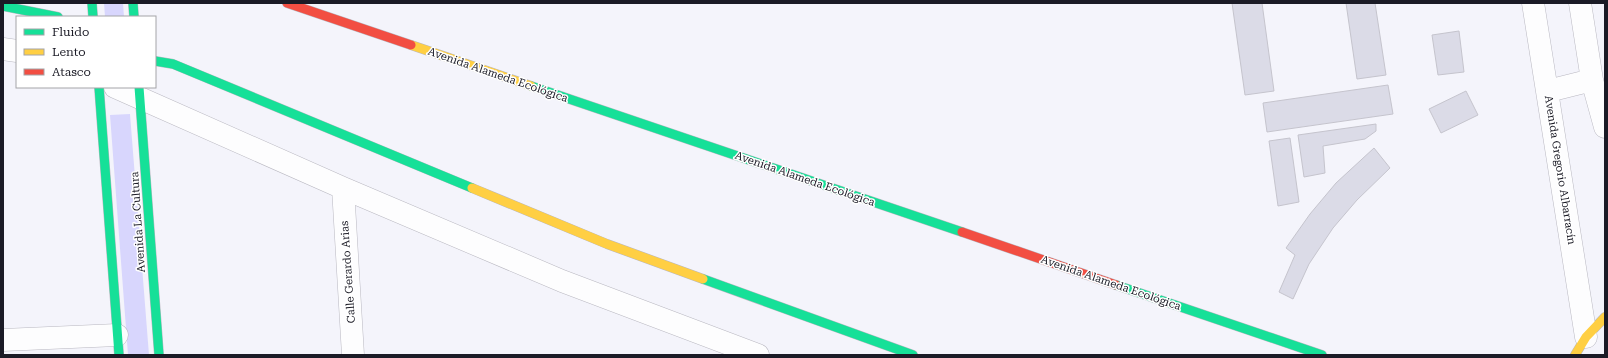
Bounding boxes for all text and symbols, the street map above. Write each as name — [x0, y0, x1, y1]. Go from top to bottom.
legend — [16, 16, 156, 88]
text: Fluido — [52, 25, 89, 39]
text: Lento — [52, 45, 86, 59]
street label: Avenida Alameda Ecológica — [426, 45, 570, 105]
text: Atasco — [52, 65, 91, 79]
street label: Avenida Gregorio Albarracín — [1542, 94, 1578, 246]
street label: Avenida Alameda Ecológica — [733, 149, 877, 209]
street label: Avenida La Cultura — [128, 171, 148, 273]
street label: Calle Gerardo Arias — [338, 220, 358, 324]
street label: Avenida Alameda Ecológica — [1039, 253, 1183, 313]

